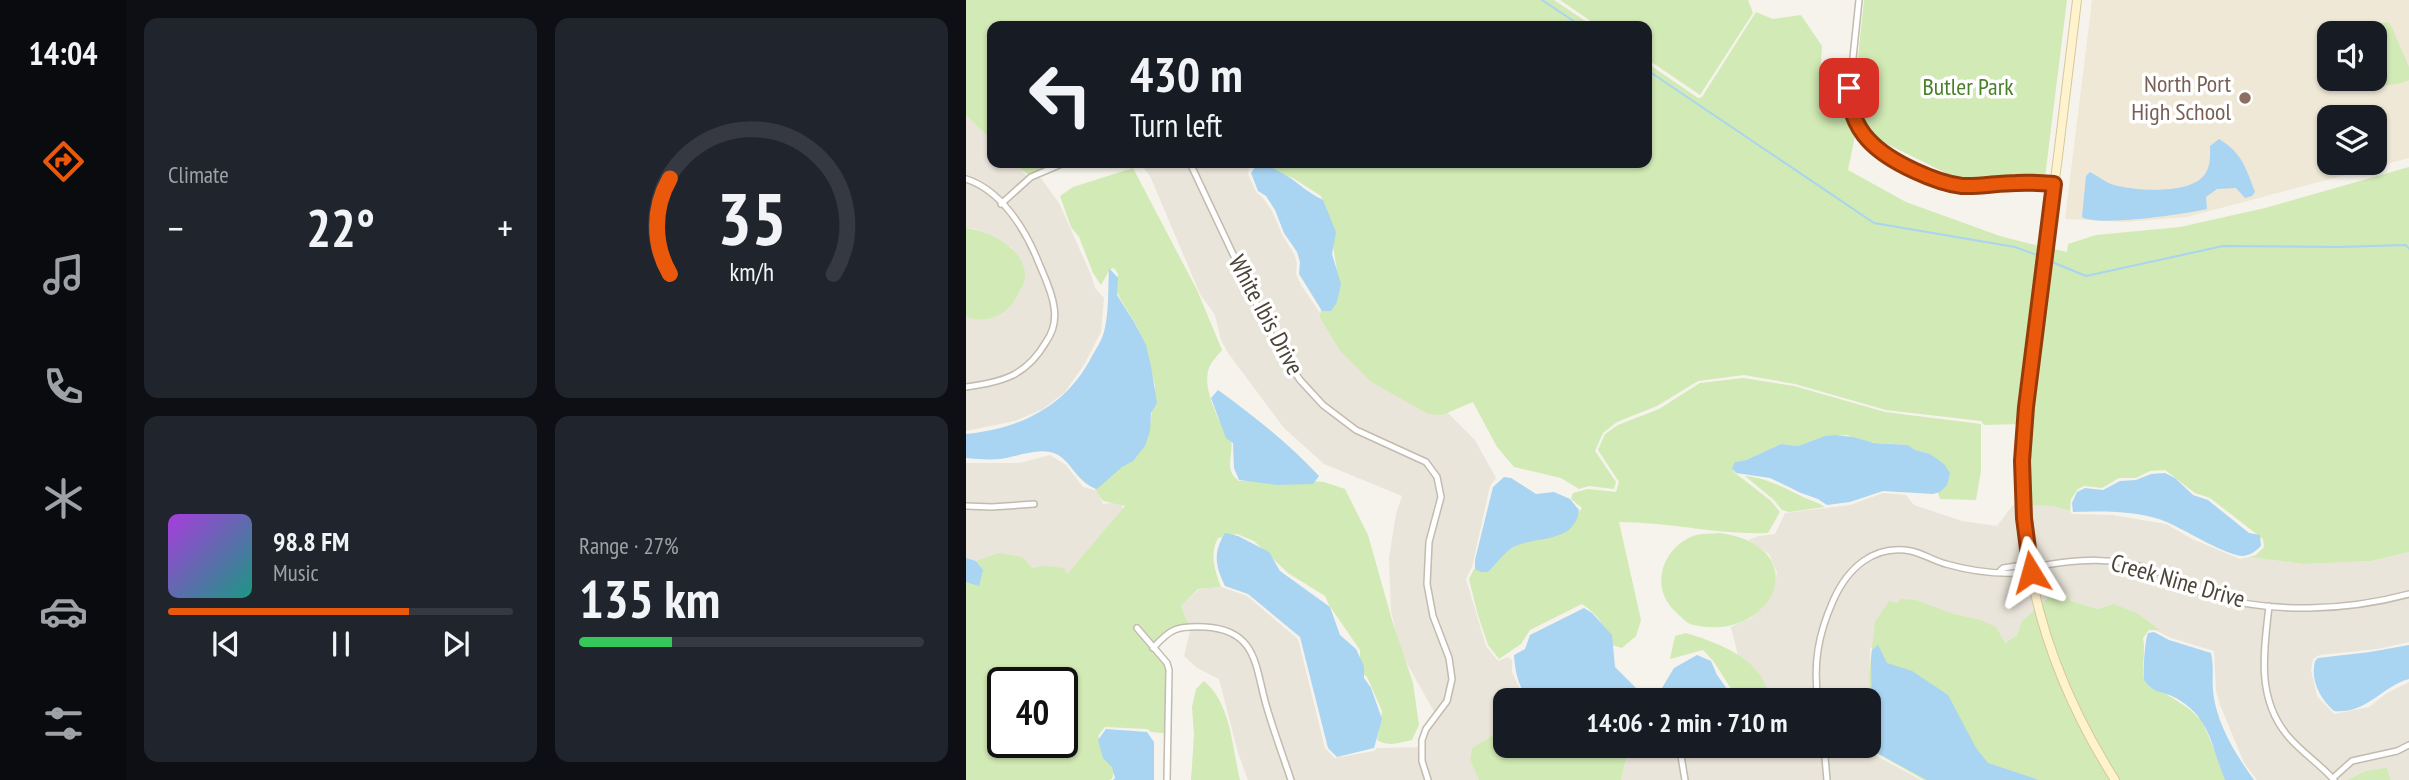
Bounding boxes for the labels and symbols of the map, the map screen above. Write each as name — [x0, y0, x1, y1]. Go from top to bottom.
pin — [1819, 58, 1879, 118]
place label: North Port High School — [2131, 68, 2231, 127]
park label: Butler Park — [1922, 71, 2014, 102]
marker: North Port High School — [2237, 90, 2253, 106]
street label: White Ibis Drive — [1222, 250, 1311, 380]
position arrow — [1994, 535, 2068, 609]
street label: Creek Nine Drive — [2108, 547, 2249, 614]
speed limit sign: 40 — [987, 667, 1078, 758]

